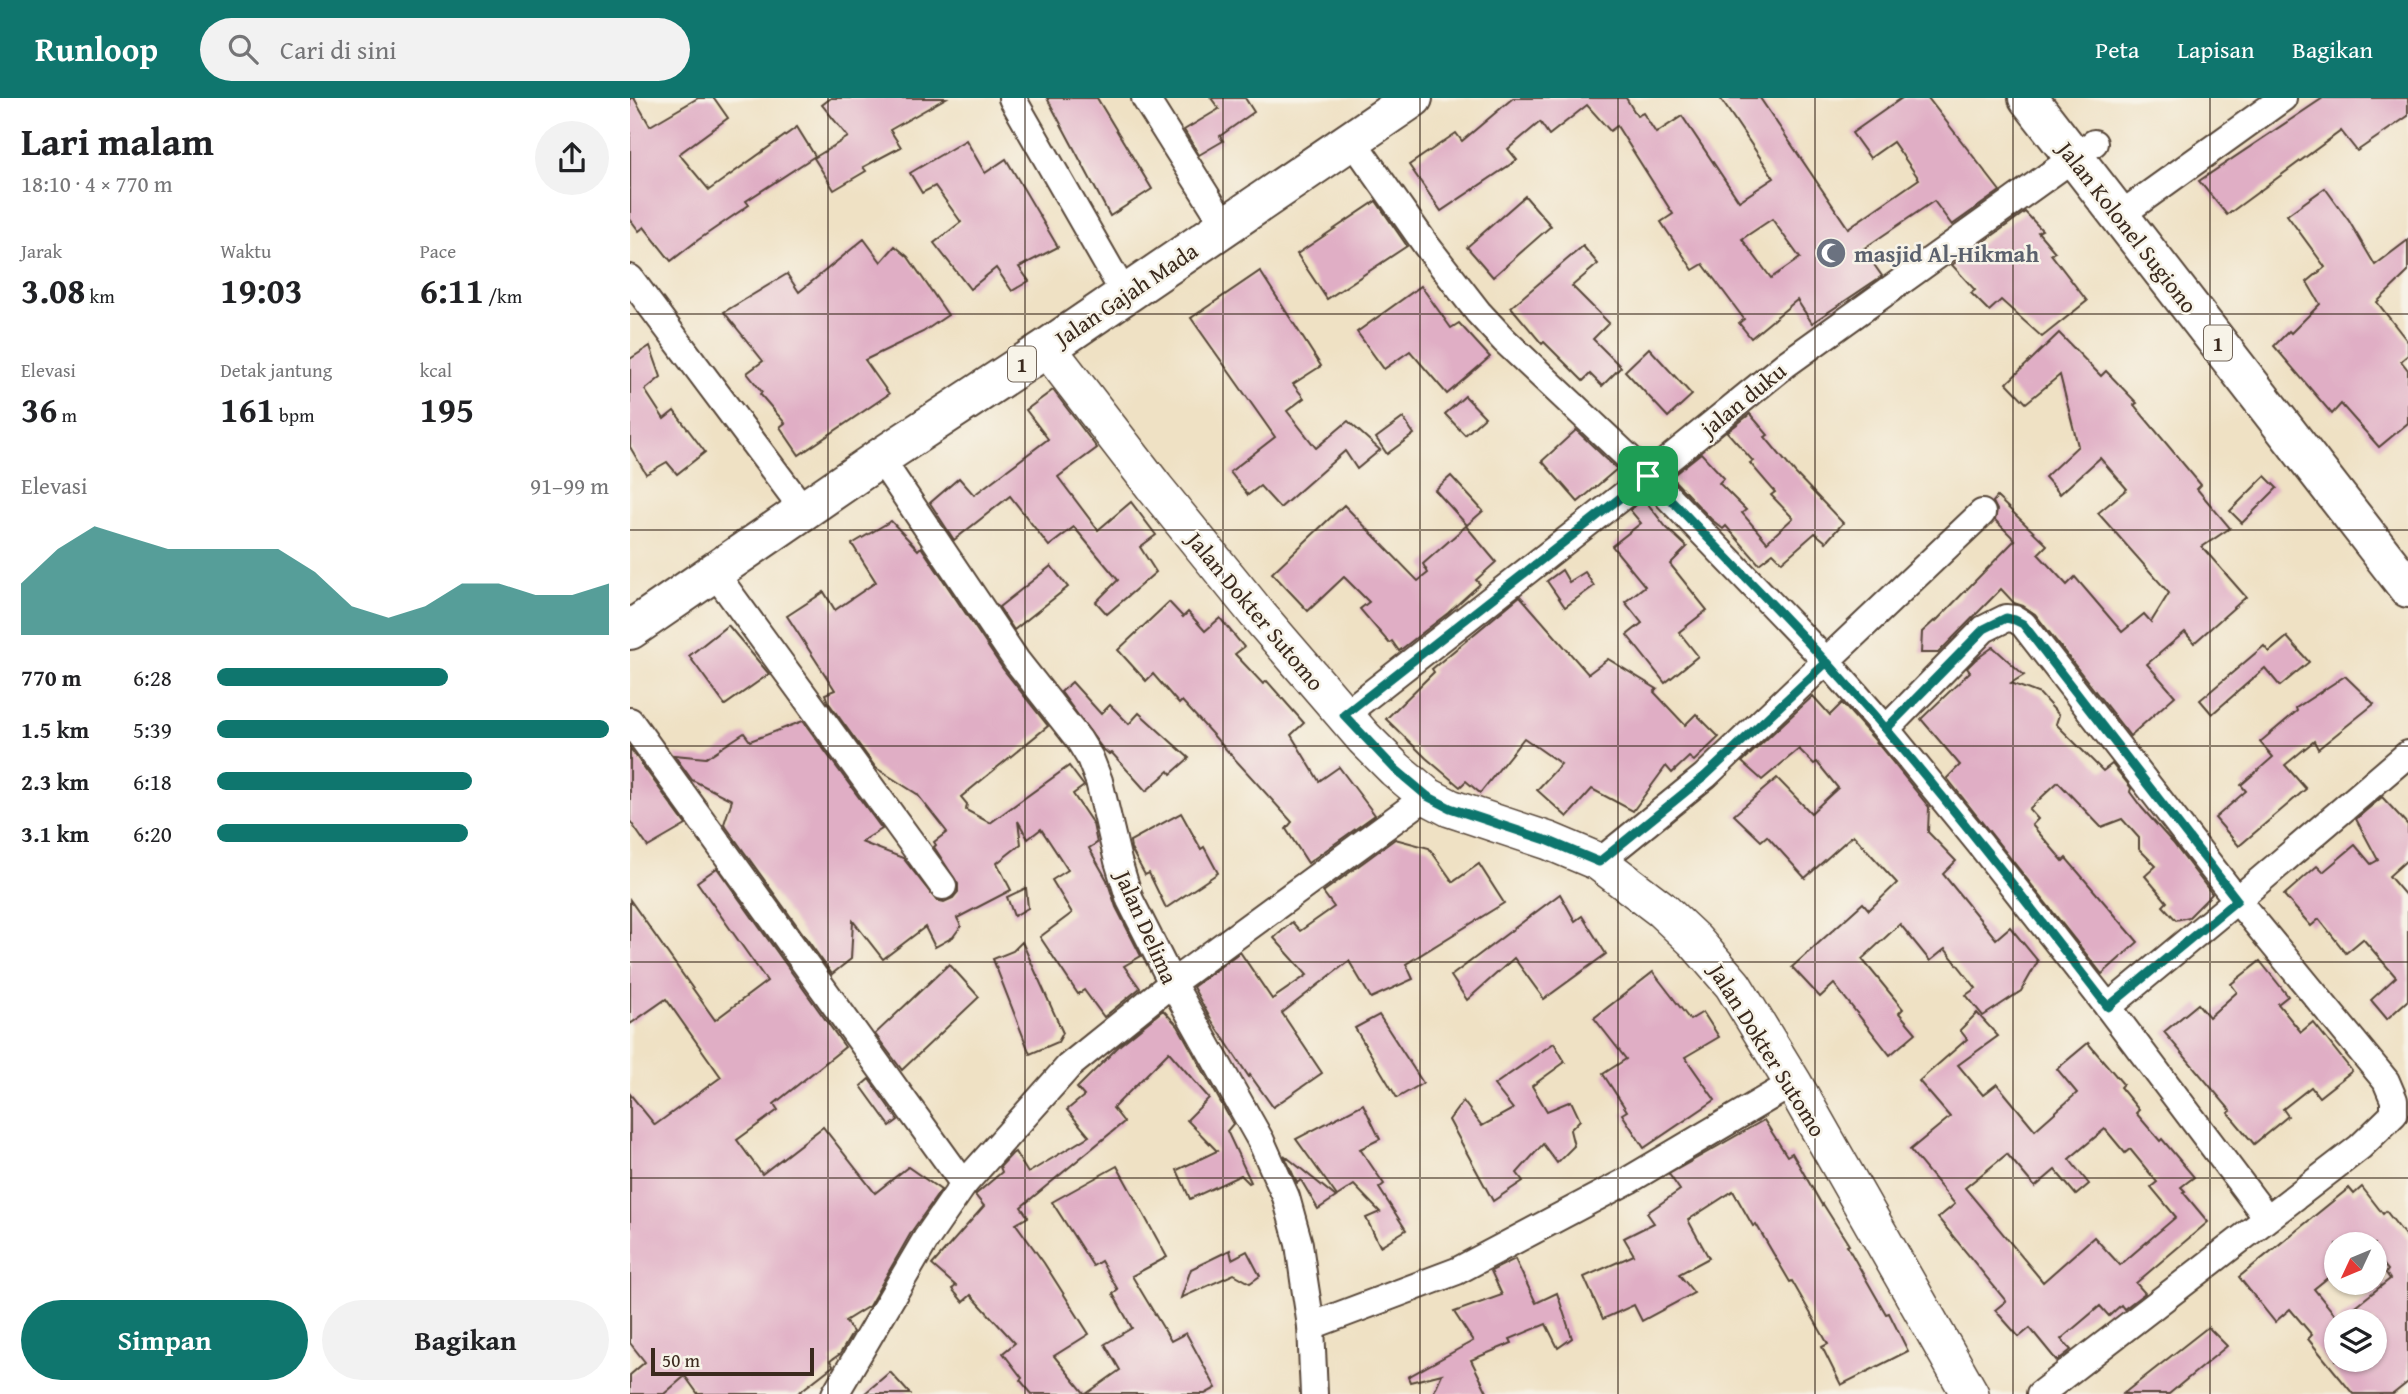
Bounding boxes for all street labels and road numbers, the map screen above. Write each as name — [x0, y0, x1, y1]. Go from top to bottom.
street label: Jalan Kolonel Sugiono — [2048, 132, 2206, 320]
street label: Jalan Gajah Mada — [1046, 234, 1204, 356]
road number: 1 — [2204, 326, 2232, 360]
road number: 1 — [1008, 346, 1036, 382]
street label: jalan duku — [1691, 354, 1793, 446]
street label: Jalan Dokter Sutomo — [1178, 522, 1332, 698]
street label: Jalan Delima — [1106, 862, 1187, 989]
street label: Jalan Dokter Sutomo — [1700, 955, 1835, 1143]

